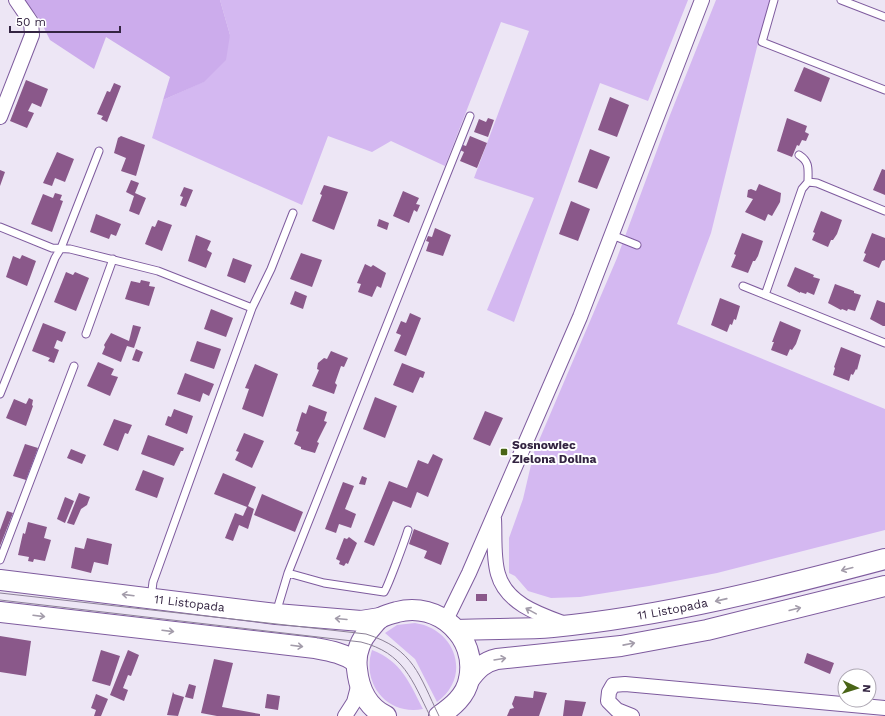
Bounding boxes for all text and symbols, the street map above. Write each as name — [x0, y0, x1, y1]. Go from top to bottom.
scale bar — [10, 8, 120, 34]
text: 50 m — [16, 15, 46, 29]
place label: Sosnowiec Zielona Dolina — [512, 438, 597, 466]
marker: Sosnowiec Zielona Dolina — [499, 447, 509, 457]
one-way arrow — [841, 565, 854, 573]
one-way arrow — [122, 591, 135, 599]
street label: 11 Listopada — [153, 592, 226, 615]
street label: 11 Listopada — [636, 596, 709, 623]
one-way arrow — [715, 596, 728, 604]
one-way arrow — [789, 604, 802, 612]
one-way arrow — [525, 606, 537, 614]
one-way arrow — [32, 613, 45, 620]
one-way arrow — [335, 616, 348, 623]
one-way arrow — [161, 627, 174, 635]
one-way arrow — [622, 640, 635, 648]
one-way arrow — [290, 642, 303, 650]
one-way arrow — [493, 655, 506, 663]
north arrow — [837, 668, 877, 708]
text: N — [860, 684, 873, 693]

